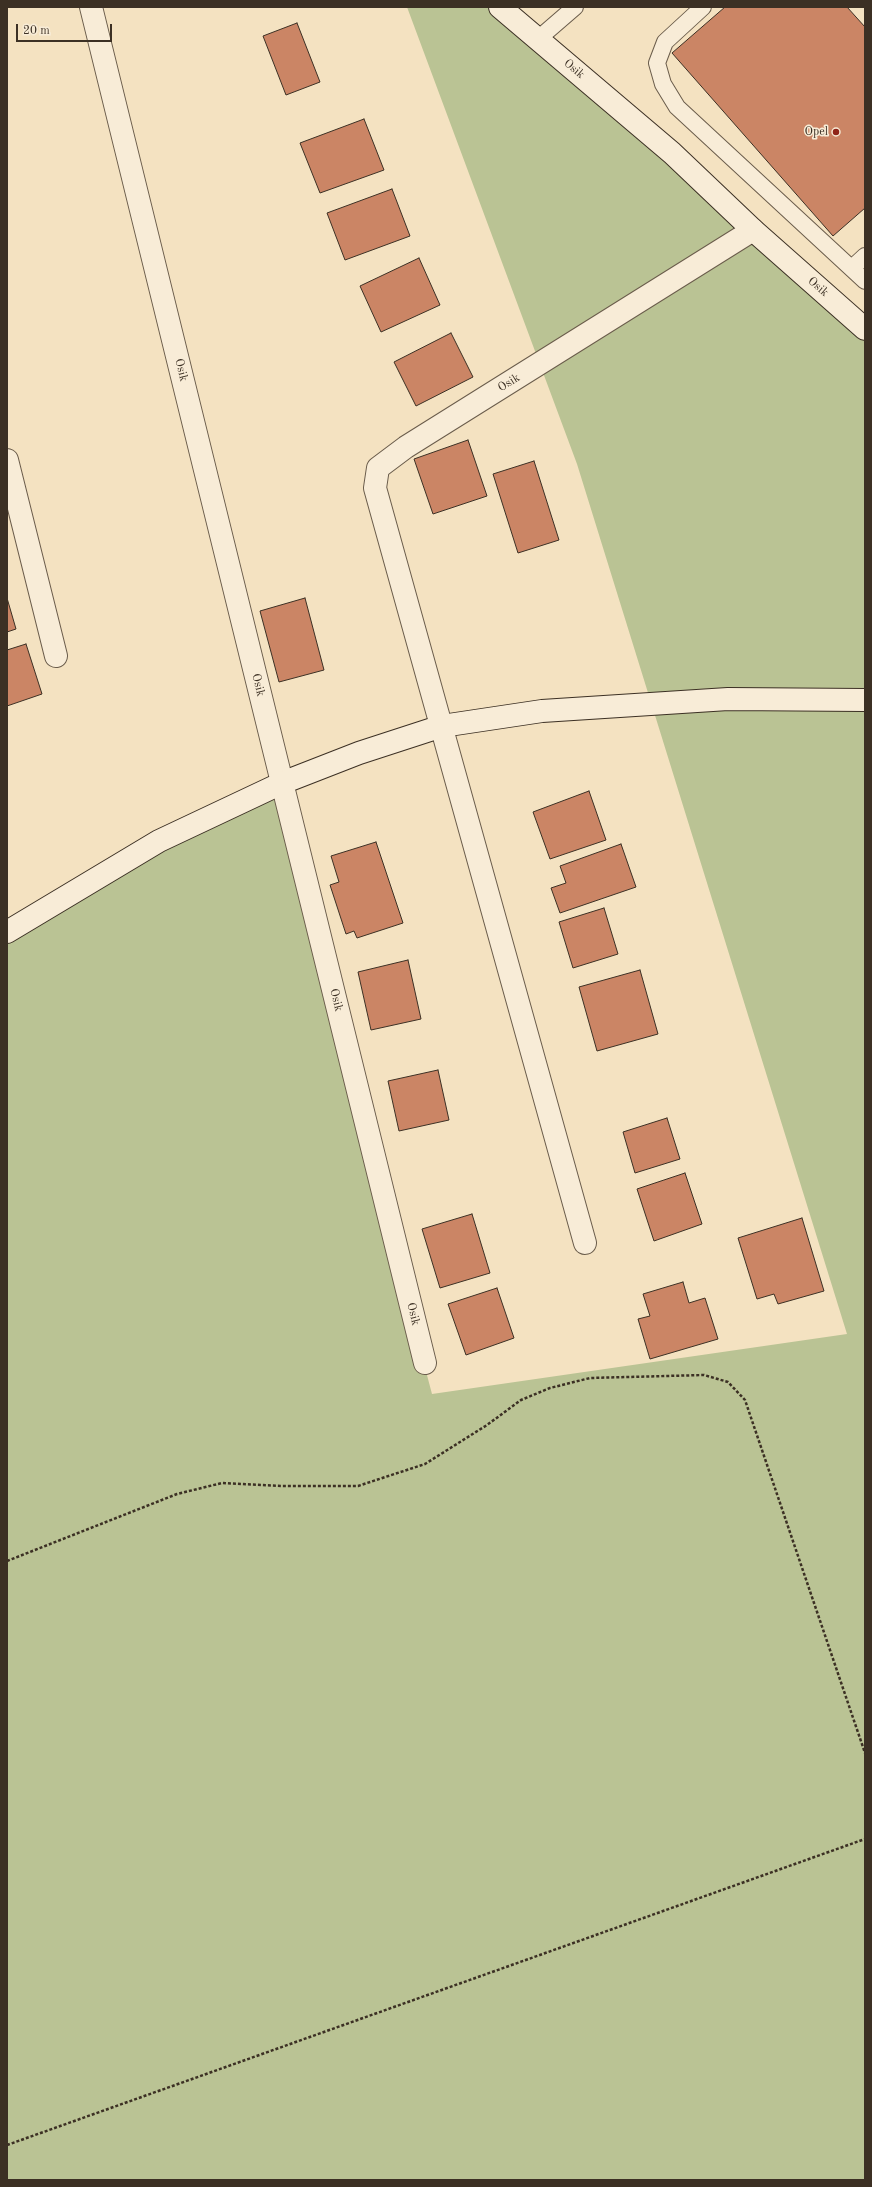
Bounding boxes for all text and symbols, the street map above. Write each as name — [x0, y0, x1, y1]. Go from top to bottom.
scale bar — [18, 16, 114, 42]
text: 20 m — [23, 25, 50, 37]
street label: Osik — [561, 56, 587, 82]
place label: Opel — [805, 125, 828, 139]
marker: Opel — [831, 127, 841, 137]
street label: Osik — [805, 274, 831, 300]
street label: Osik — [171, 357, 191, 383]
street label: Osik — [495, 371, 523, 395]
street label: Osik — [248, 672, 268, 698]
street label: Osik — [326, 987, 346, 1013]
street label: Osik — [403, 1301, 423, 1327]

